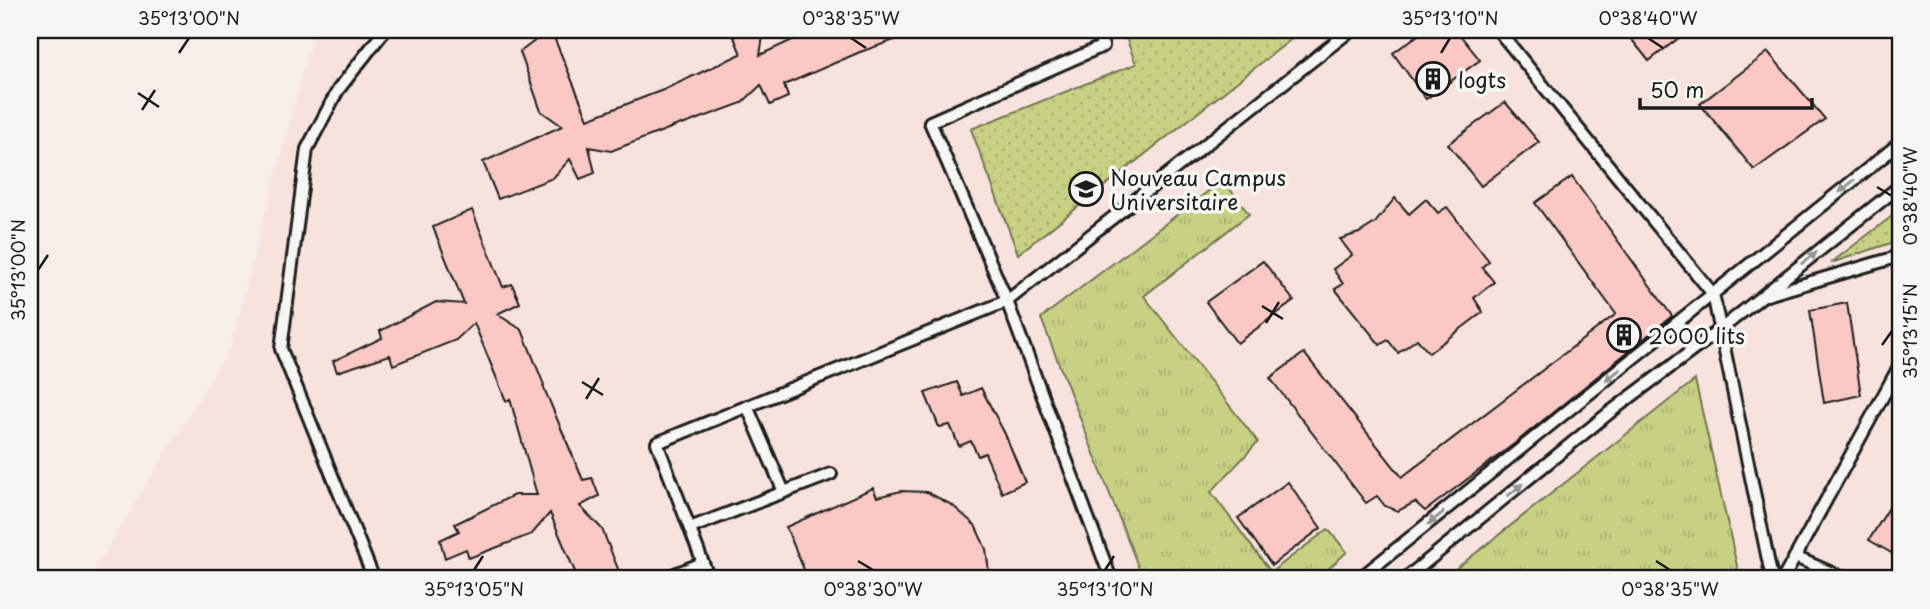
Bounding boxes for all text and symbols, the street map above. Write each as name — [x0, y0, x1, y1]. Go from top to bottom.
text: 35°13'00"N — [138, 4, 240, 31]
text: 0°38'35"W — [802, 4, 900, 31]
text: 35°13'10"N — [1401, 4, 1499, 31]
text: 0°38'40"W — [1599, 4, 1698, 31]
building icon: logts — [1414, 60, 1452, 98]
place label: logts — [1458, 63, 1506, 95]
scale bar — [1640, 66, 1811, 110]
text: 50 m — [1650, 73, 1704, 105]
text: 0°38'40"W — [1896, 146, 1923, 245]
place label: Nouveau Campus Universitaire — [1110, 161, 1286, 217]
school or university icon: Nouveau Campus Universitaire — [1067, 170, 1105, 208]
one-way arrow — [1839, 179, 1857, 194]
text: 35°13'00"N — [4, 219, 31, 321]
one-way arrow — [1800, 251, 1818, 266]
text: 35°13'15"N — [1896, 283, 1923, 379]
building icon: 2000 lits — [1605, 316, 1643, 354]
place label: 2000 lits — [1648, 319, 1745, 351]
one-way arrow — [1604, 367, 1621, 382]
one-way arrow — [1505, 482, 1523, 497]
one-way arrow — [1427, 510, 1445, 525]
text: 35°13'05"N — [424, 575, 524, 602]
text: 0°38'30"W — [823, 575, 923, 602]
text: 35°13'10"N — [1056, 575, 1154, 602]
text: 0°38'35"W — [1621, 575, 1719, 602]

